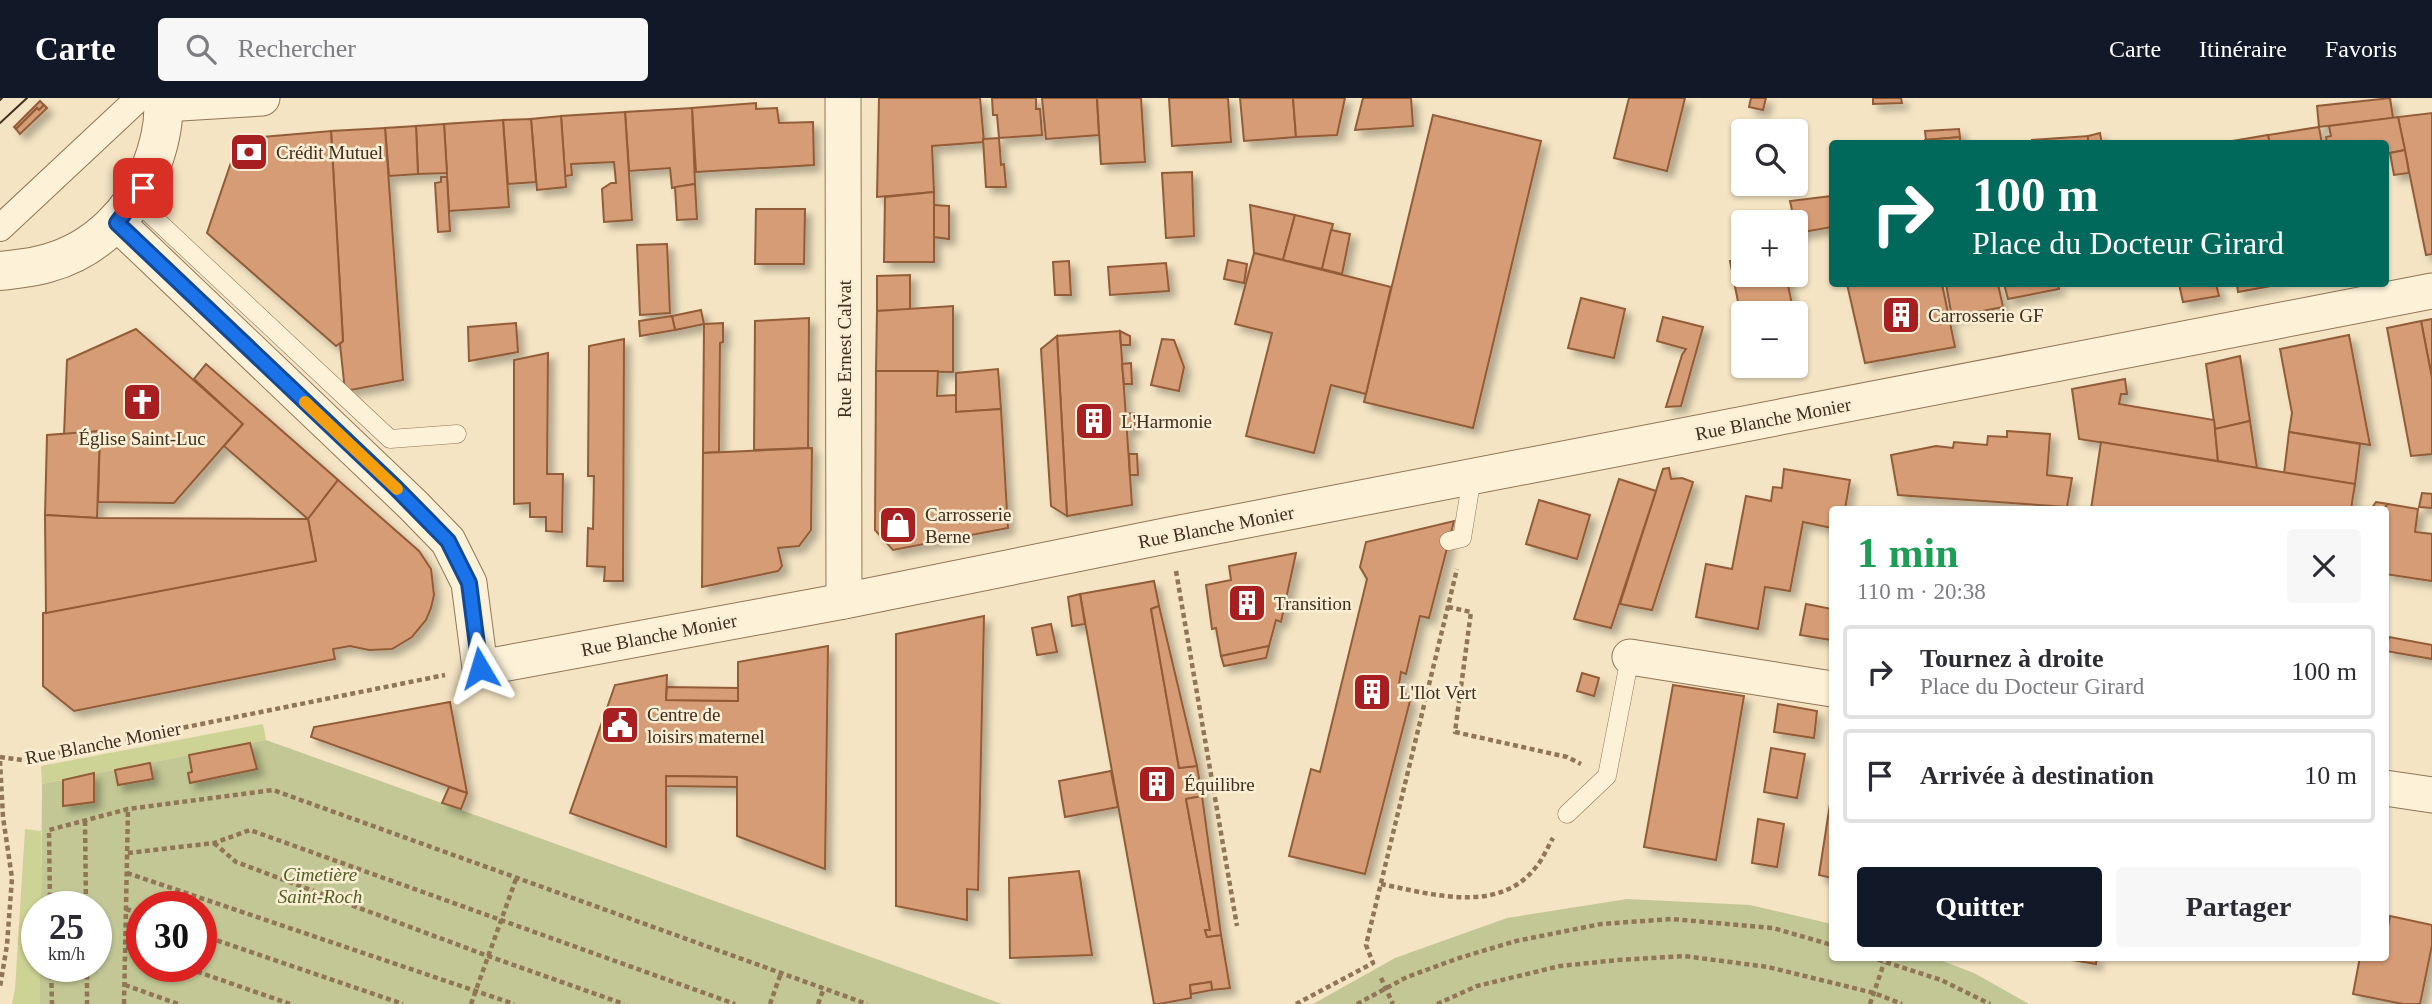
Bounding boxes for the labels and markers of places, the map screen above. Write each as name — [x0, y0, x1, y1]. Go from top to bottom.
bank icon: Crédit Mutuel — [228, 131, 270, 173]
place label: Crédit Mutuel — [276, 142, 383, 163]
pin — [113, 158, 173, 218]
building icon: Carrosserie GF — [1880, 294, 1922, 336]
place label: Carrosserie GF — [1928, 305, 2044, 326]
church icon: Église Saint-Luc — [121, 381, 163, 423]
building icon: L'Harmonie — [1073, 400, 1115, 442]
place label: L'Harmonie — [1121, 411, 1212, 432]
place label: Église Saint-Luc — [78, 428, 206, 449]
shop icon: Carrosserie Berne — [877, 504, 919, 546]
place label: Carrosserie Berne — [925, 504, 1012, 547]
building icon: Transition — [1226, 582, 1268, 624]
place label: Transition — [1274, 593, 1352, 614]
building icon: L'Ilot Vert — [1351, 671, 1393, 713]
place label: L'Ilot Vert — [1399, 682, 1477, 703]
public building icon: Centre de loisirs maternel — [599, 704, 641, 746]
place label: Centre de loisirs maternel — [647, 704, 765, 747]
building icon: Équilibre — [1136, 763, 1178, 805]
place label: Équilibre — [1184, 774, 1255, 795]

